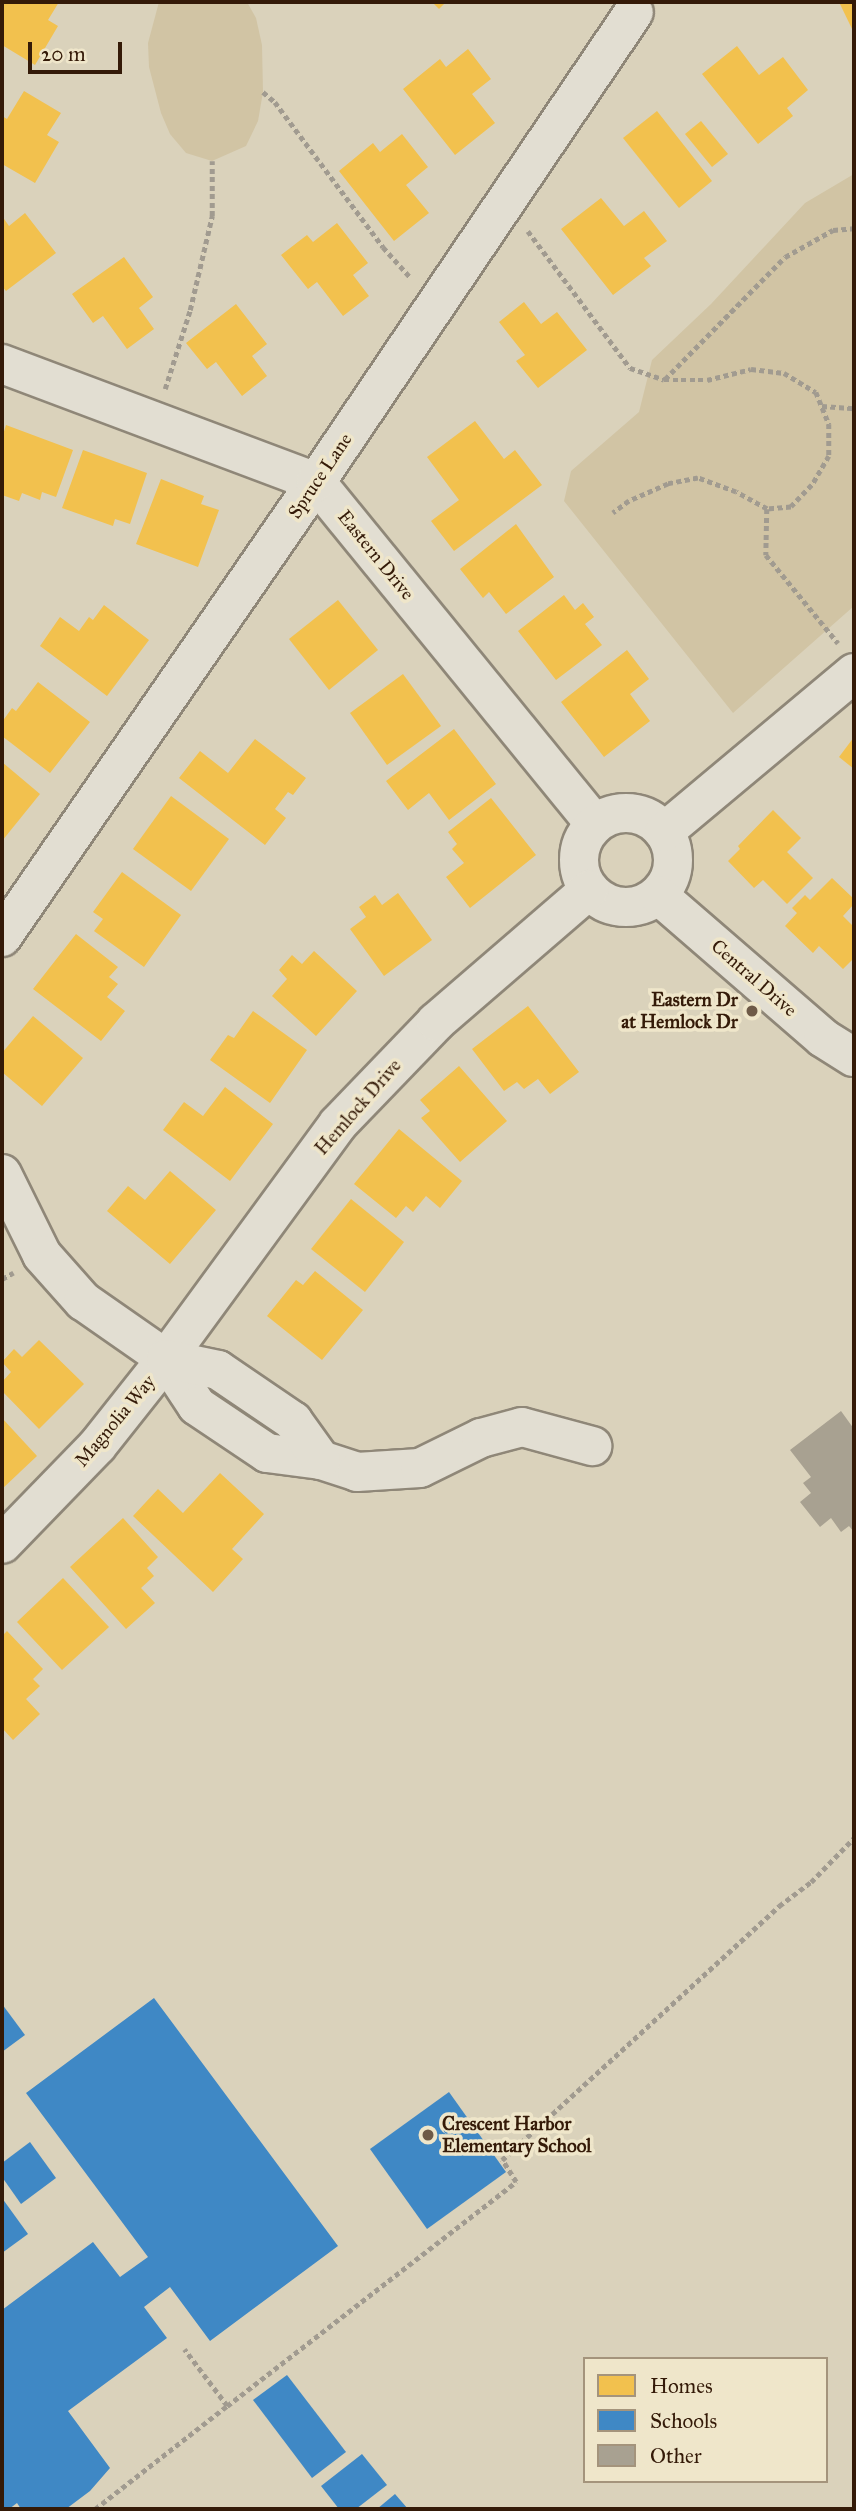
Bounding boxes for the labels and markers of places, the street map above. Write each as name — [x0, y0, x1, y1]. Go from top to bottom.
place label: Eastern Dr at Hemlock Dr — [621, 989, 738, 1033]
marker: Eastern Dr at Hemlock Dr — [744, 1003, 760, 1019]
place label: Crescent Harbor Elementary School — [442, 2113, 591, 2157]
marker: Crescent Harbor Elementary School — [420, 2127, 436, 2143]

